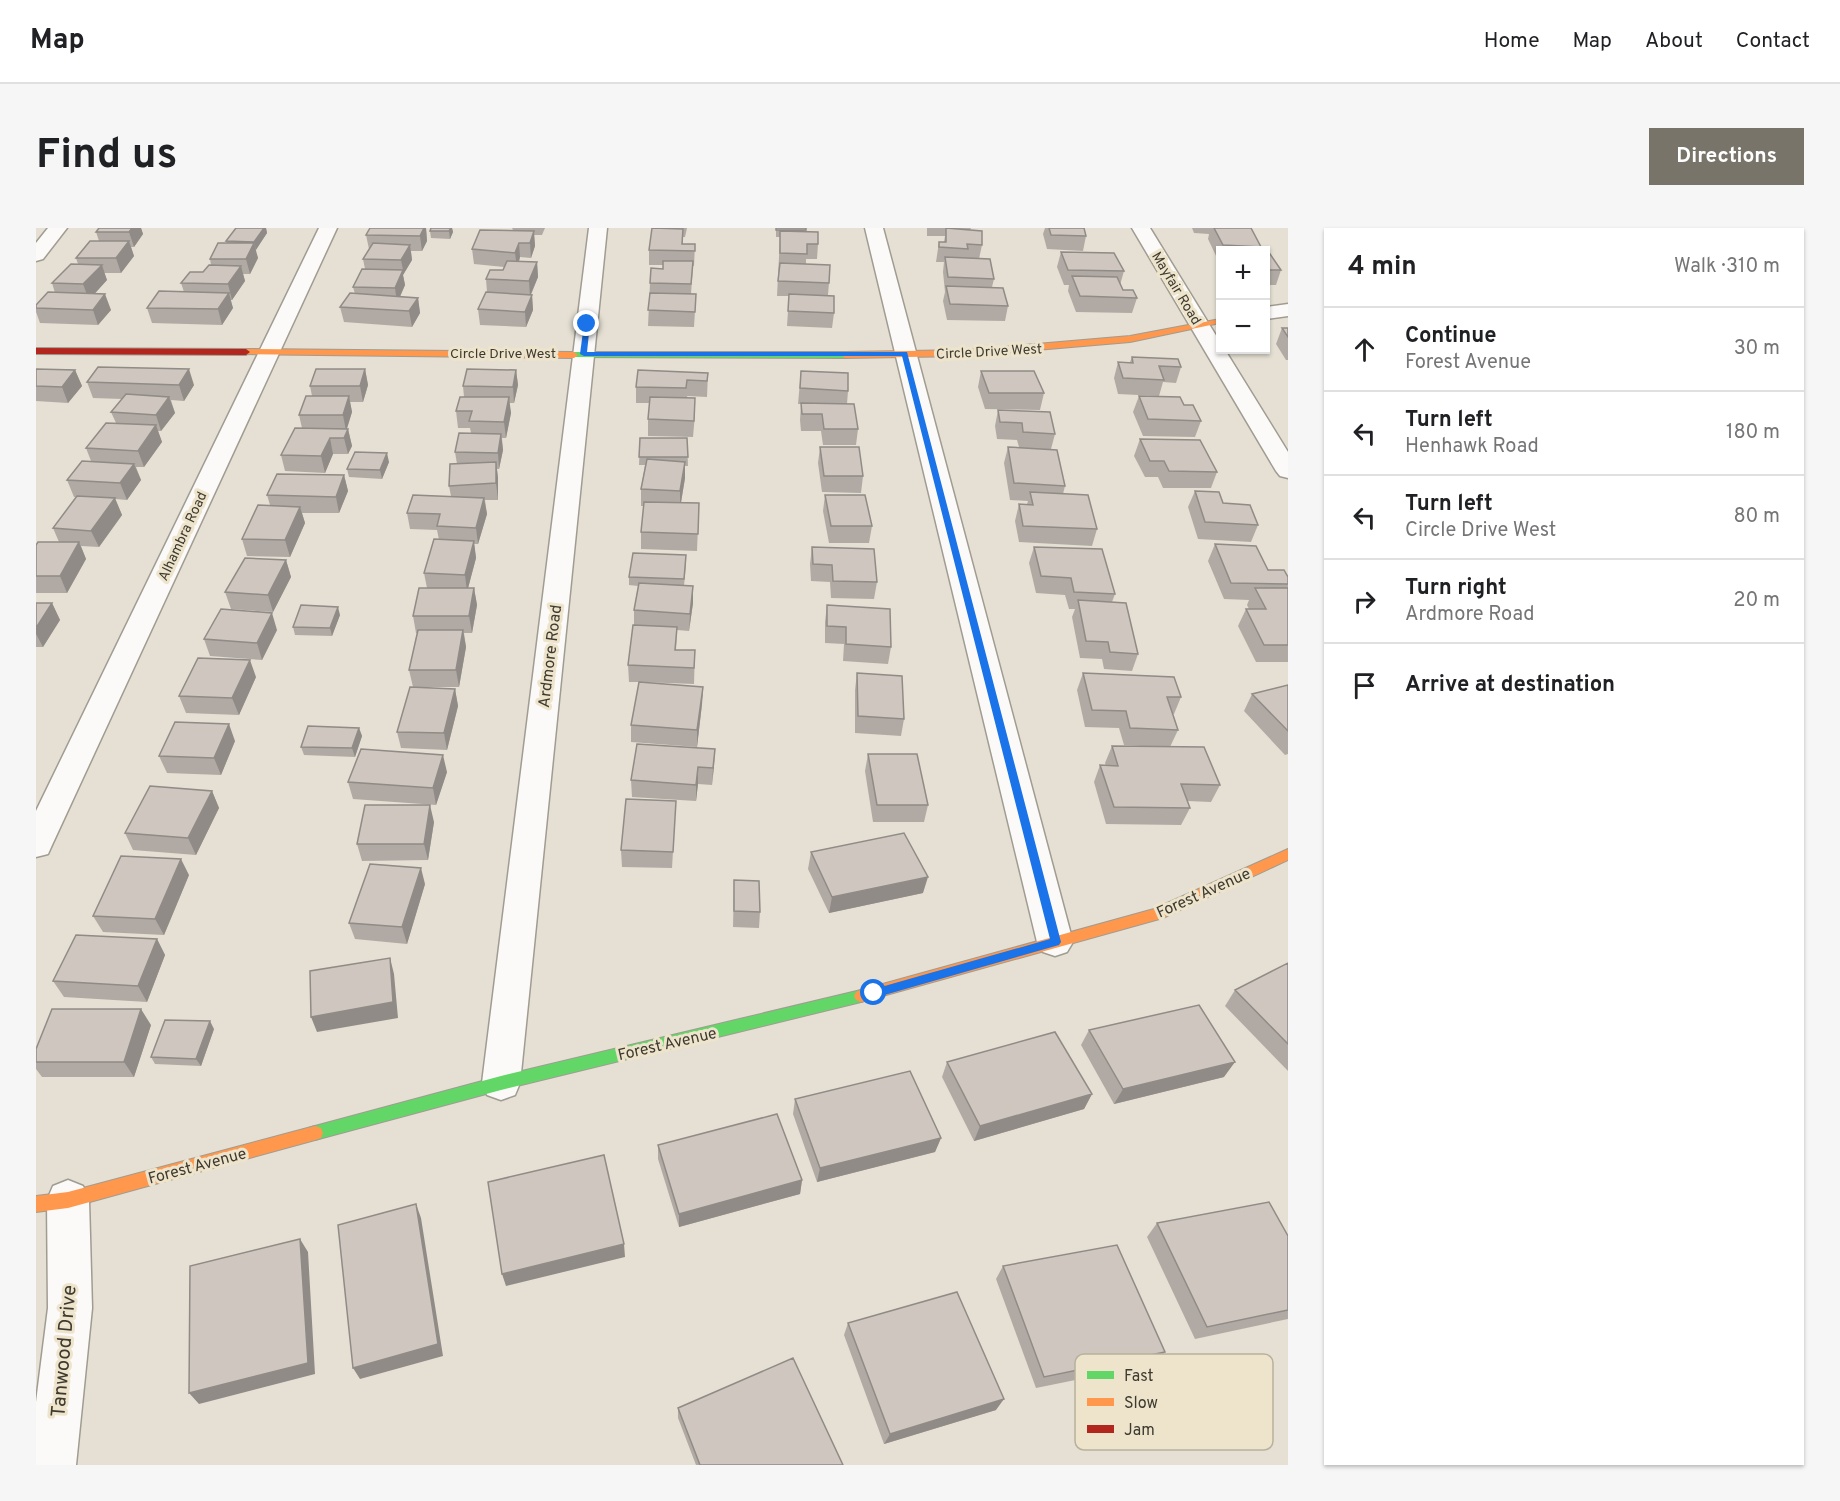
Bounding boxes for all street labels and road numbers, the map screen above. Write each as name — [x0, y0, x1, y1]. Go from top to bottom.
street label: Mayfair Road — [1147, 249, 1204, 328]
street label: Circle Drive West — [936, 341, 1042, 364]
street label: Circle Drive West — [450, 346, 556, 363]
street label: Alhambra Road — [155, 489, 211, 584]
street label: Ardmore Road — [535, 604, 567, 709]
street label: Forest Avenue — [1154, 864, 1254, 923]
street label: Forest Avenue — [616, 1024, 719, 1066]
street label: Forest Avenue — [146, 1144, 249, 1190]
street label: Tanwood Drive — [46, 1284, 84, 1418]

